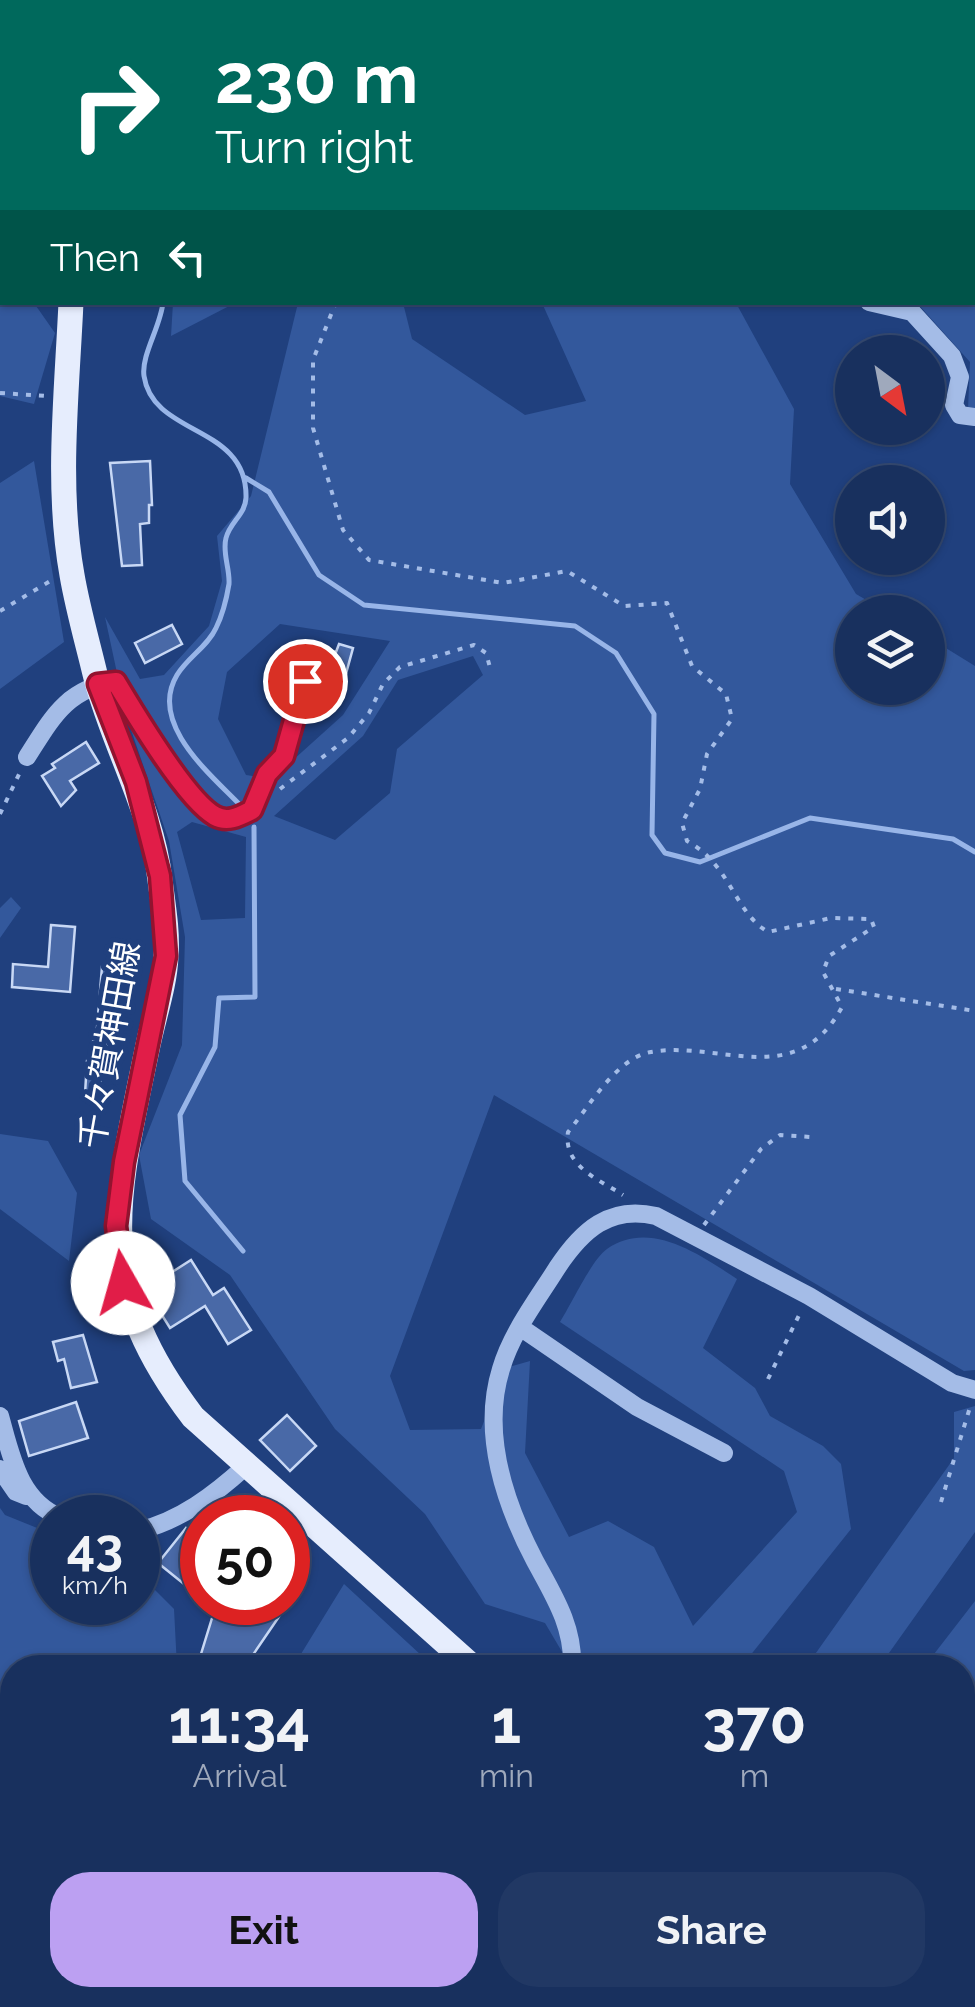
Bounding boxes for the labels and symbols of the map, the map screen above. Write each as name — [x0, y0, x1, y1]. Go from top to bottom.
north arrow — [835, 335, 945, 445]
pin — [263, 639, 348, 724]
street label: 千々賀神田線 — [71, 938, 147, 1152]
position arrow — [71, 1231, 175, 1335]
speed limit sign: 50 — [180, 1495, 310, 1625]

